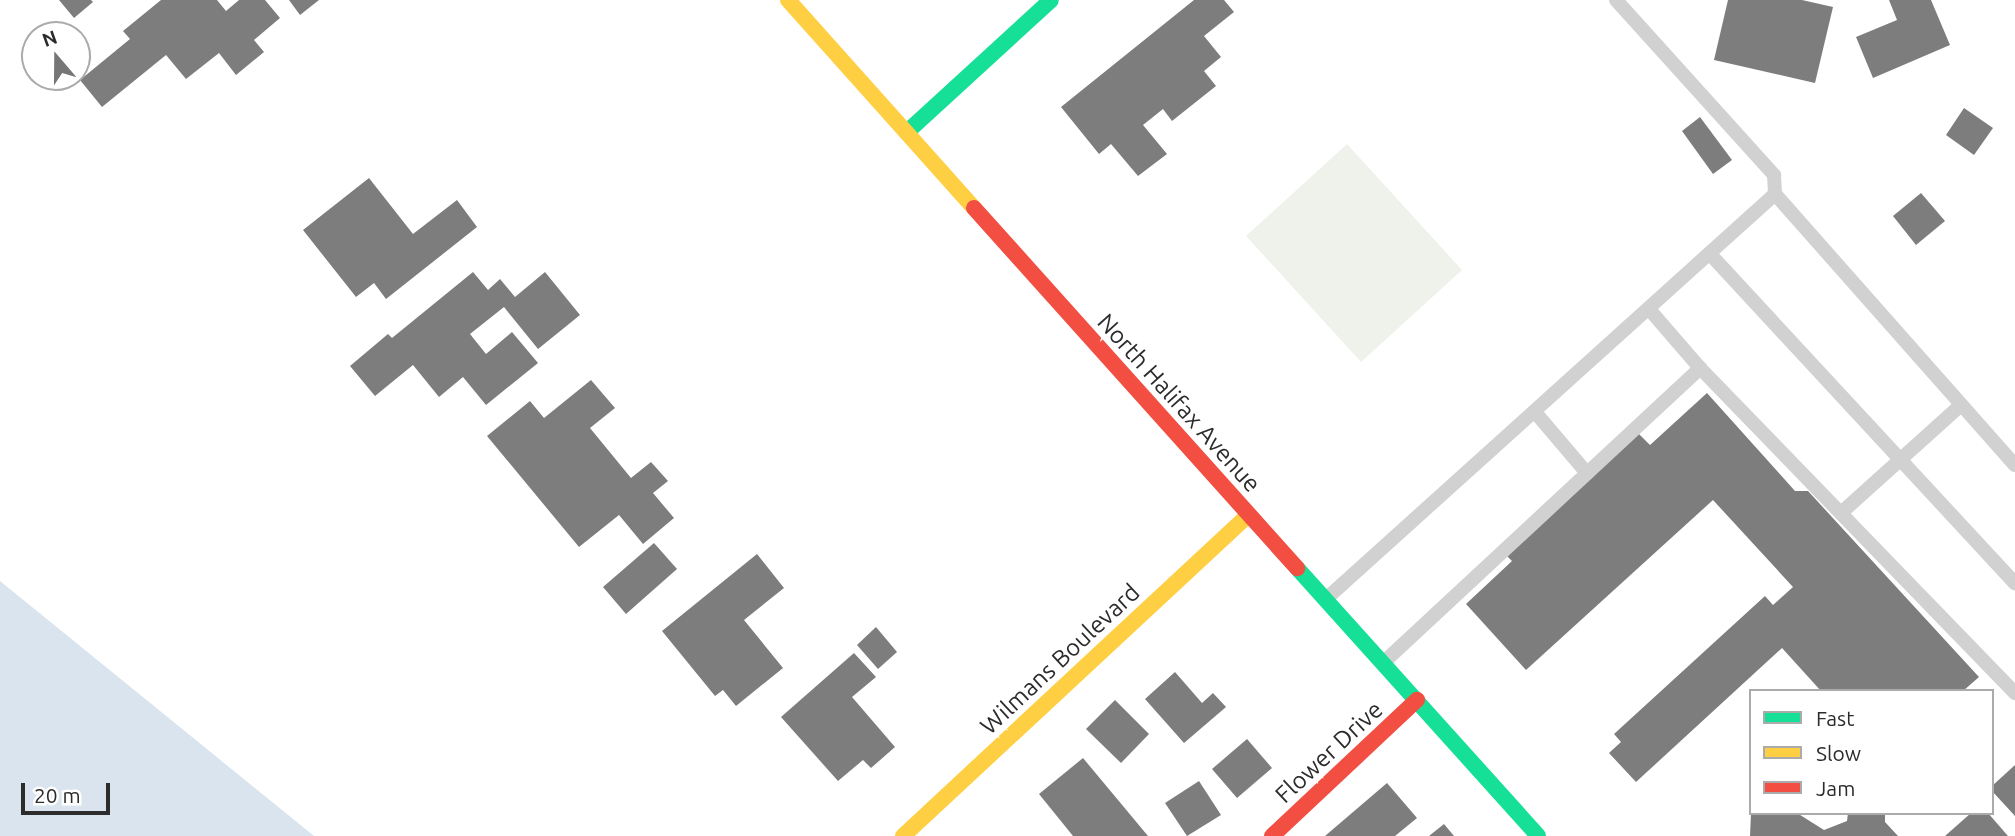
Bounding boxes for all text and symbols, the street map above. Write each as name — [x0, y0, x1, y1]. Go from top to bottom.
north arrow — [21, 21, 91, 91]
text: N — [39, 25, 60, 51]
street label: North Halifax Avenue — [1091, 308, 1267, 498]
street label: Wilmans Boulevard — [974, 578, 1146, 740]
legend — [1749, 689, 1994, 815]
street label: Flower Drive — [1269, 695, 1389, 809]
text: Fast — [1816, 706, 1854, 730]
text: Slow — [1816, 741, 1861, 765]
scale bar — [24, 770, 114, 814]
text: Jam — [1816, 776, 1855, 800]
text: 20 m — [34, 783, 81, 807]

